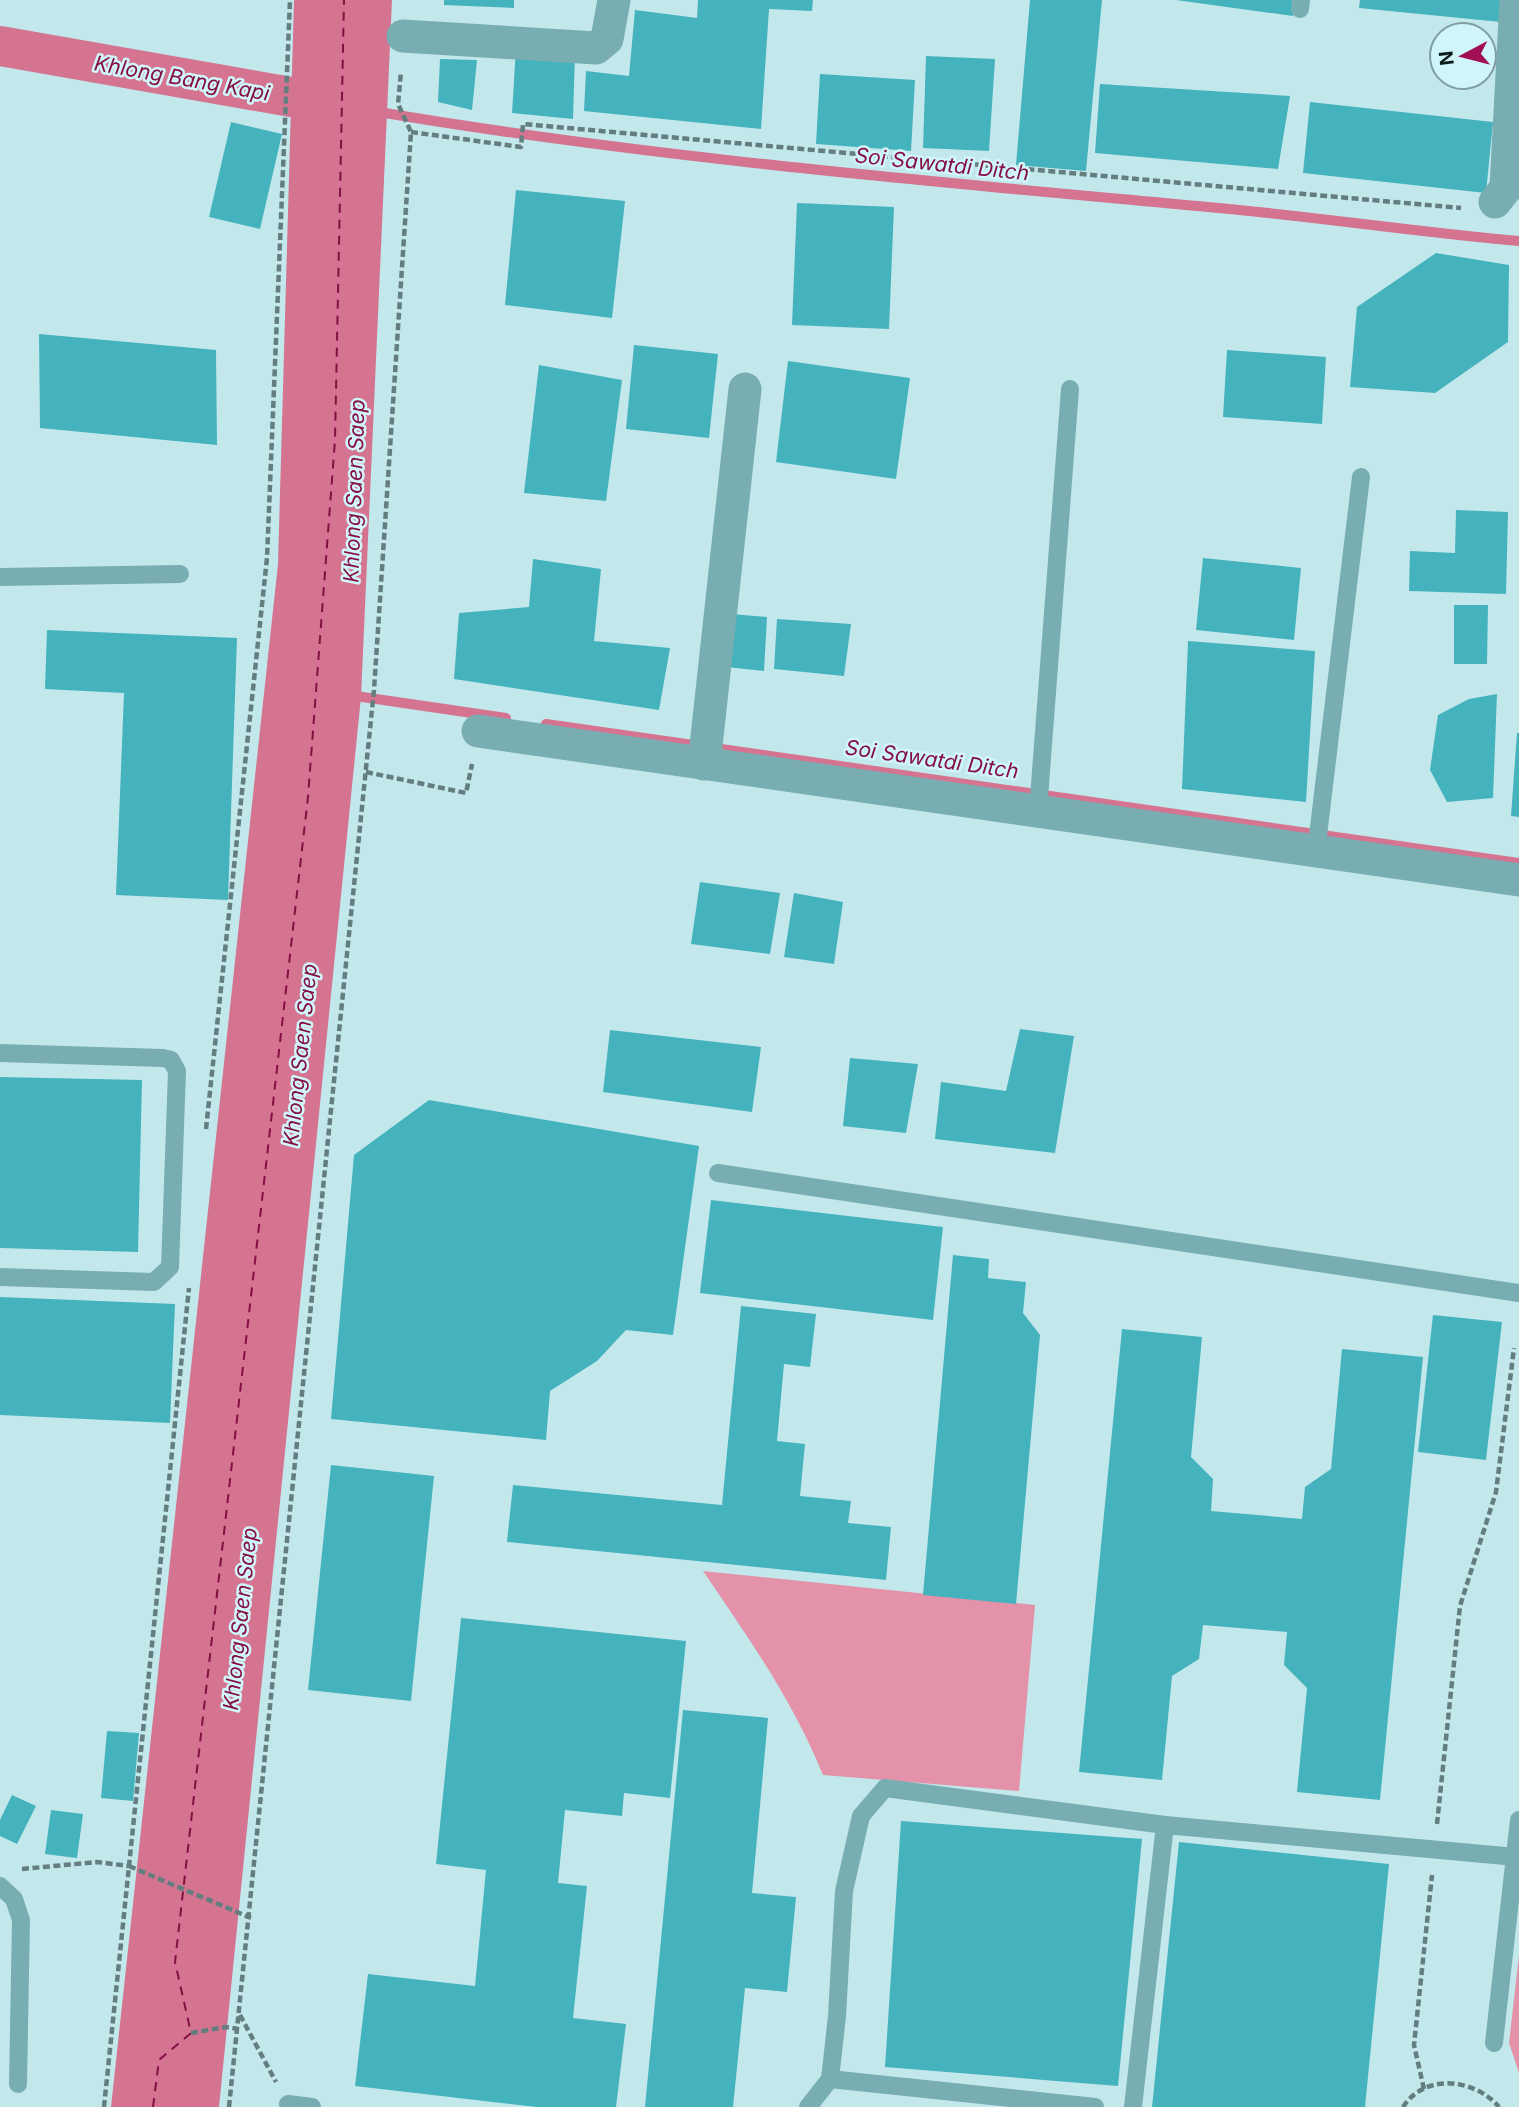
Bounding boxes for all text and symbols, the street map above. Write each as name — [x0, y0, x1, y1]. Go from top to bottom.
north arrow — [1428, 21, 1498, 91]
text: N — [1434, 49, 1459, 67]
water label: Khlong Bang Kapi — [92, 50, 272, 106]
water label: Soi Sawatdi Ditch — [854, 142, 1030, 186]
water label: Khlong Saen Saep — [338, 399, 370, 583]
water label: Soi Sawatdi Ditch — [844, 734, 1020, 784]
water label: Khlong Saen Saep — [278, 962, 322, 1148]
water label: Khlong Saen Saep — [218, 1526, 262, 1712]

